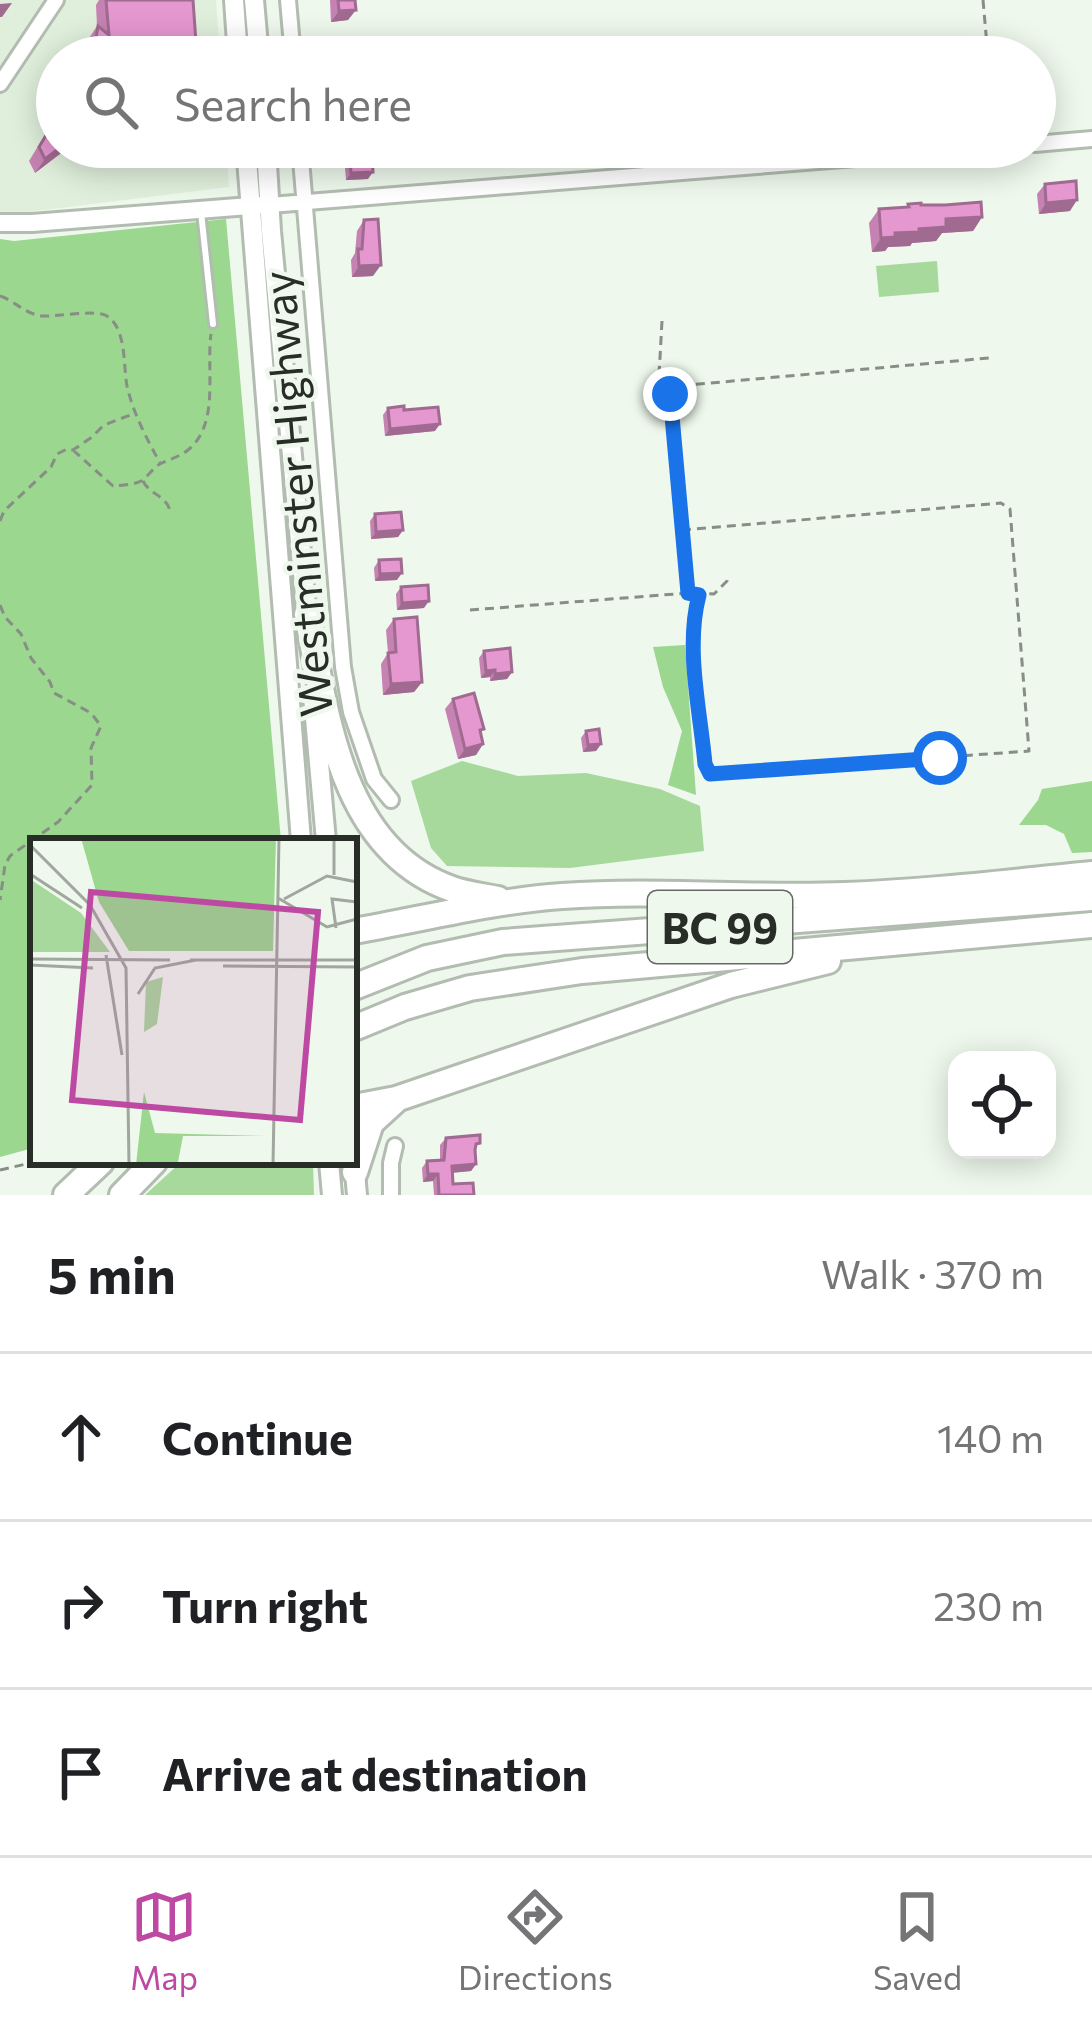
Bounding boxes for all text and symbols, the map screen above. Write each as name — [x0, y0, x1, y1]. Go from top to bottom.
search box — [36, 36, 1056, 168]
icon: search — [78, 69, 144, 135]
text: Search here — [174, 75, 412, 130]
street label: Westminster Highway — [248, 269, 342, 719]
route end — [643, 367, 697, 421]
route start — [913, 731, 967, 785]
inset map — [30, 838, 357, 1165]
road number: BC 99 — [648, 891, 792, 963]
map controls — [948, 1051, 1056, 1159]
button: locate — [948, 1051, 1056, 1159]
text: 5 min — [48, 1242, 176, 1305]
text: Walk · 370 m — [821, 1249, 1044, 1297]
icon: ahead — [48, 1404, 114, 1470]
text: Continue — [162, 1409, 353, 1464]
text: 140 m — [937, 1413, 1044, 1461]
icon: right — [48, 1572, 114, 1638]
text: Turn right — [162, 1577, 368, 1632]
text: 230 m — [933, 1581, 1044, 1629]
icon: arrive — [48, 1740, 114, 1806]
text: Arrive at destination — [162, 1745, 588, 1800]
tab: Map — [130, 1884, 198, 1997]
tab: Directions — [458, 1884, 613, 1997]
tab: Saved — [873, 1884, 962, 1997]

